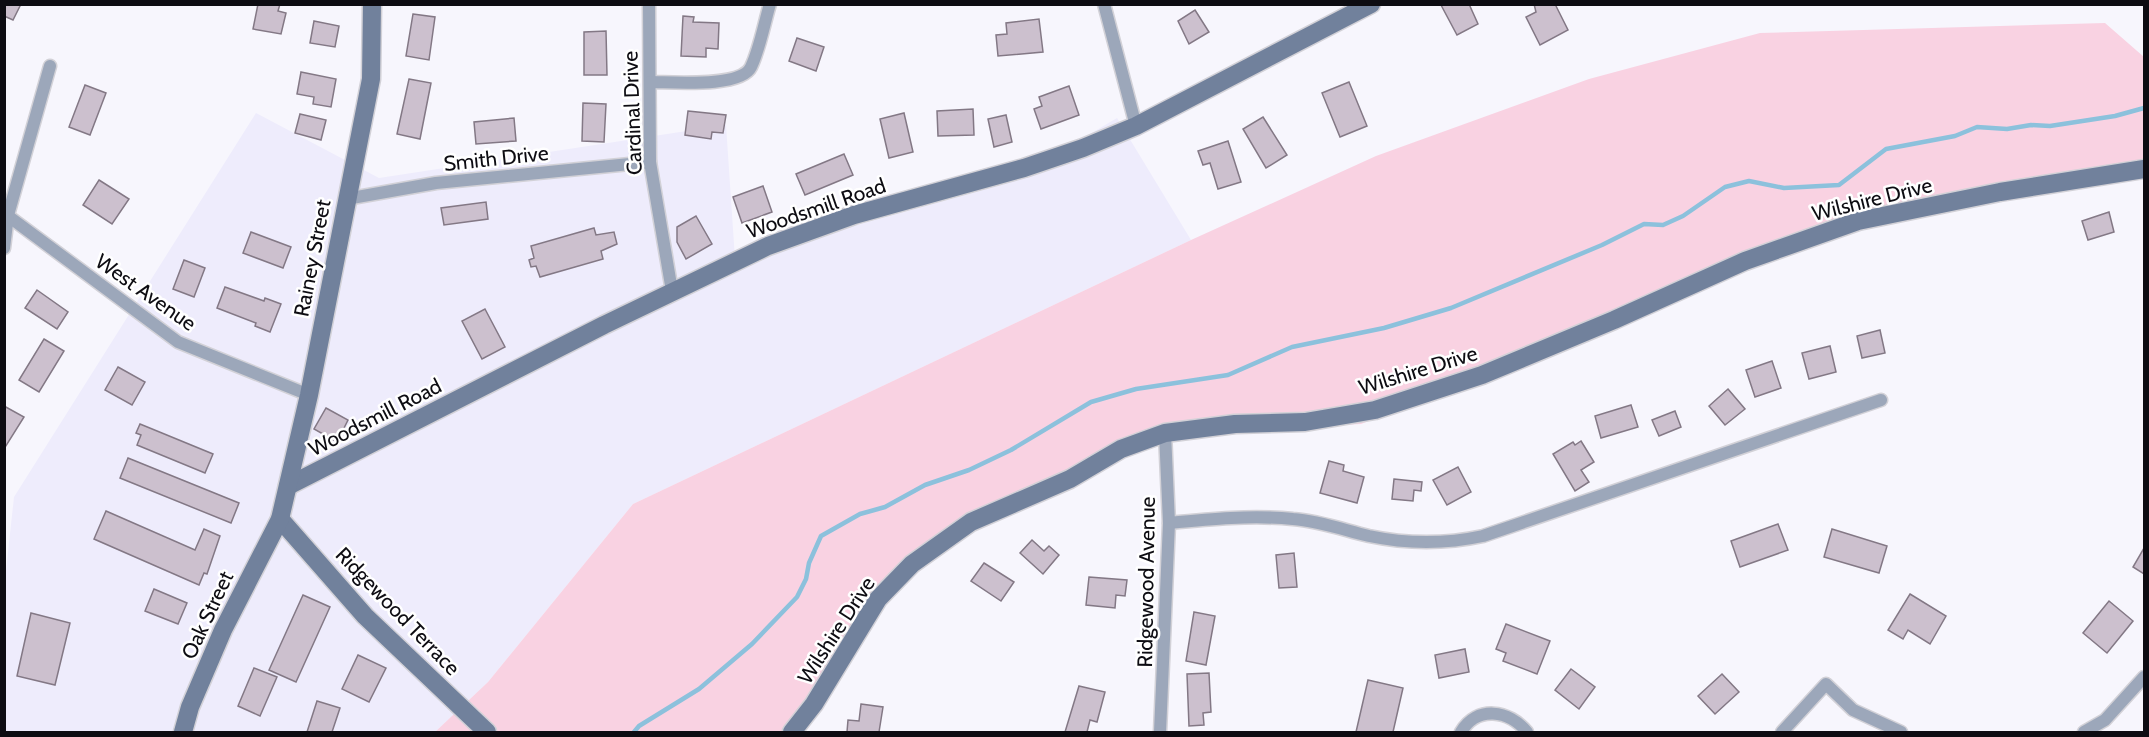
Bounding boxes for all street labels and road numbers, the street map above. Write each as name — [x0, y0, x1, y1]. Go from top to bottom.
street label: Cardinal Drive — [617, 50, 647, 175]
street label: Smith Drive — [442, 140, 550, 176]
street label: Woodsmill Road — [743, 172, 889, 244]
street label: Wilshire Drive — [1809, 172, 1935, 226]
street label: Rainey Street — [288, 197, 336, 319]
street label: West Avenue — [91, 248, 201, 336]
street label: Wilshire Drive — [1356, 340, 1481, 400]
street label: Woodsmill Road — [304, 373, 446, 461]
street label: Ridgewood Avenue — [1132, 496, 1160, 668]
street label: Ridgewood Terrace — [331, 542, 466, 680]
street label: Oak Street — [176, 567, 238, 663]
street label: Wilshire Drive — [792, 572, 880, 688]

